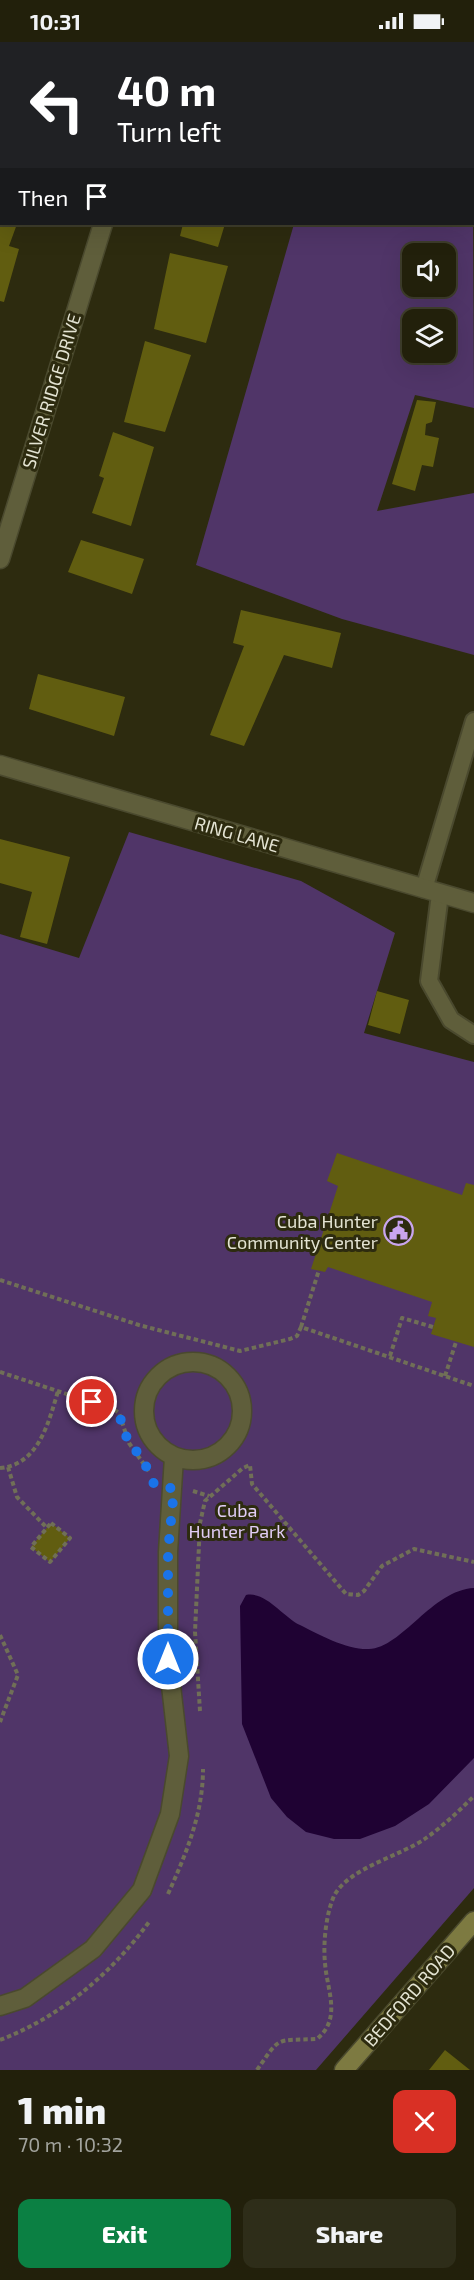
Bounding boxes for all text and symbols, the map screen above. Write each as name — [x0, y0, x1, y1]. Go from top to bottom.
text: 10:31 — [30, 8, 81, 34]
text: 40 m — [117, 64, 216, 114]
icon: left — [18, 66, 96, 144]
text: Turn left — [117, 115, 221, 147]
icon: arrive — [80, 180, 113, 213]
text: Then — [18, 184, 68, 210]
map controls — [402, 243, 456, 363]
button: sound — [402, 243, 456, 297]
button: layers — [402, 309, 456, 363]
street label: SILVER RIDGE DRIVE — [17, 311, 85, 471]
street label: RING LANE — [192, 811, 282, 857]
place label: Cuba Hunter Community Center — [227, 1210, 378, 1253]
public building icon: Cuba Hunter Community Center — [383, 1215, 415, 1247]
pin — [66, 1376, 117, 1427]
icon: arrive — [75, 1385, 108, 1418]
park label: Cuba Hunter Park — [189, 1499, 285, 1542]
position arrow — [136, 1627, 200, 1691]
street label: BEDFORD ROAD — [359, 1939, 459, 2051]
text: 1 min — [18, 2088, 106, 2131]
button: close — [393, 2090, 456, 2153]
text: 70 m · 10:32 — [18, 2132, 123, 2156]
button: Exit — [18, 2199, 231, 2268]
button: Share — [243, 2199, 456, 2268]

